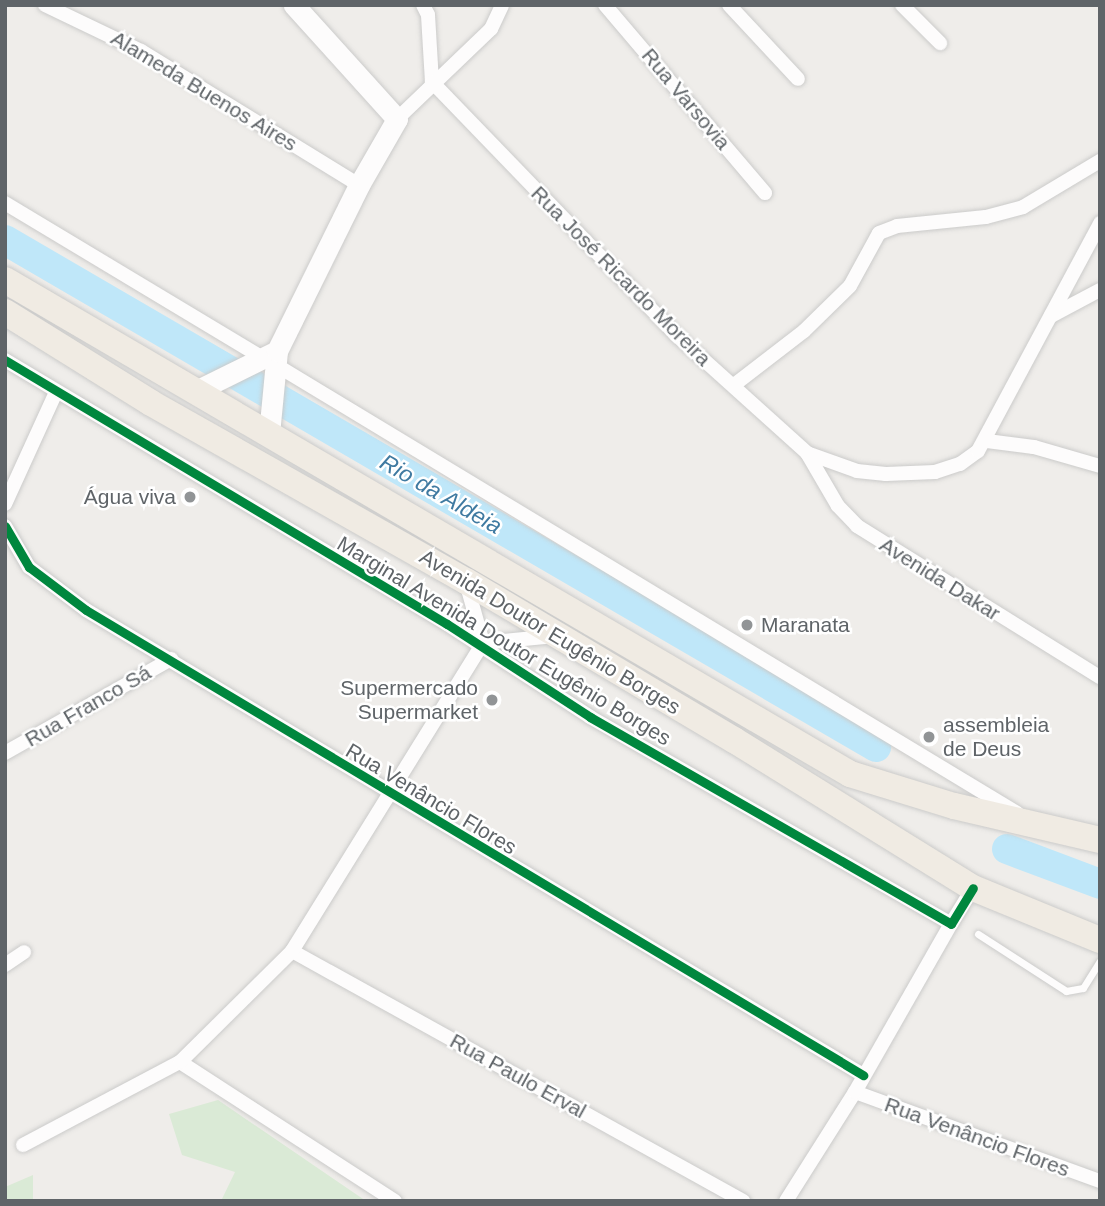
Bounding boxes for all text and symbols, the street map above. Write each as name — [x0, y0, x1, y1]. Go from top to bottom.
street label: Alameda Buenos Aires — [106, 25, 302, 157]
street label: Rua Varsovia — [636, 43, 736, 155]
street label: Rua José Ricardo Moreira — [526, 181, 716, 371]
water label: Rio da Aldeia — [375, 448, 507, 540]
place label: Água viva — [84, 484, 176, 510]
marker: Água viva — [182, 489, 198, 505]
street label: Marginal Avenida Doutor Eugênio Borges — [332, 531, 676, 751]
street label: Avenida Dakar — [875, 532, 1005, 626]
street label: Avenida Doutor Eugênio Borges — [415, 544, 685, 720]
place label: Maranata — [761, 612, 850, 638]
marker: Maranata — [739, 617, 755, 633]
street label: Rua Franco Sá — [21, 660, 155, 752]
place label: Supermercado Supermarket — [340, 675, 478, 725]
marker: Supermercado Supermarket — [484, 692, 500, 708]
place label: assembleia de Deus — [943, 712, 1049, 762]
marker: assembleia de Deus — [921, 729, 937, 745]
street label: Rua Venâncio Flores — [341, 738, 521, 860]
street label: Rua Paulo Erval — [446, 1028, 590, 1124]
street label: Rua Venâncio Flores — [881, 1092, 1073, 1182]

